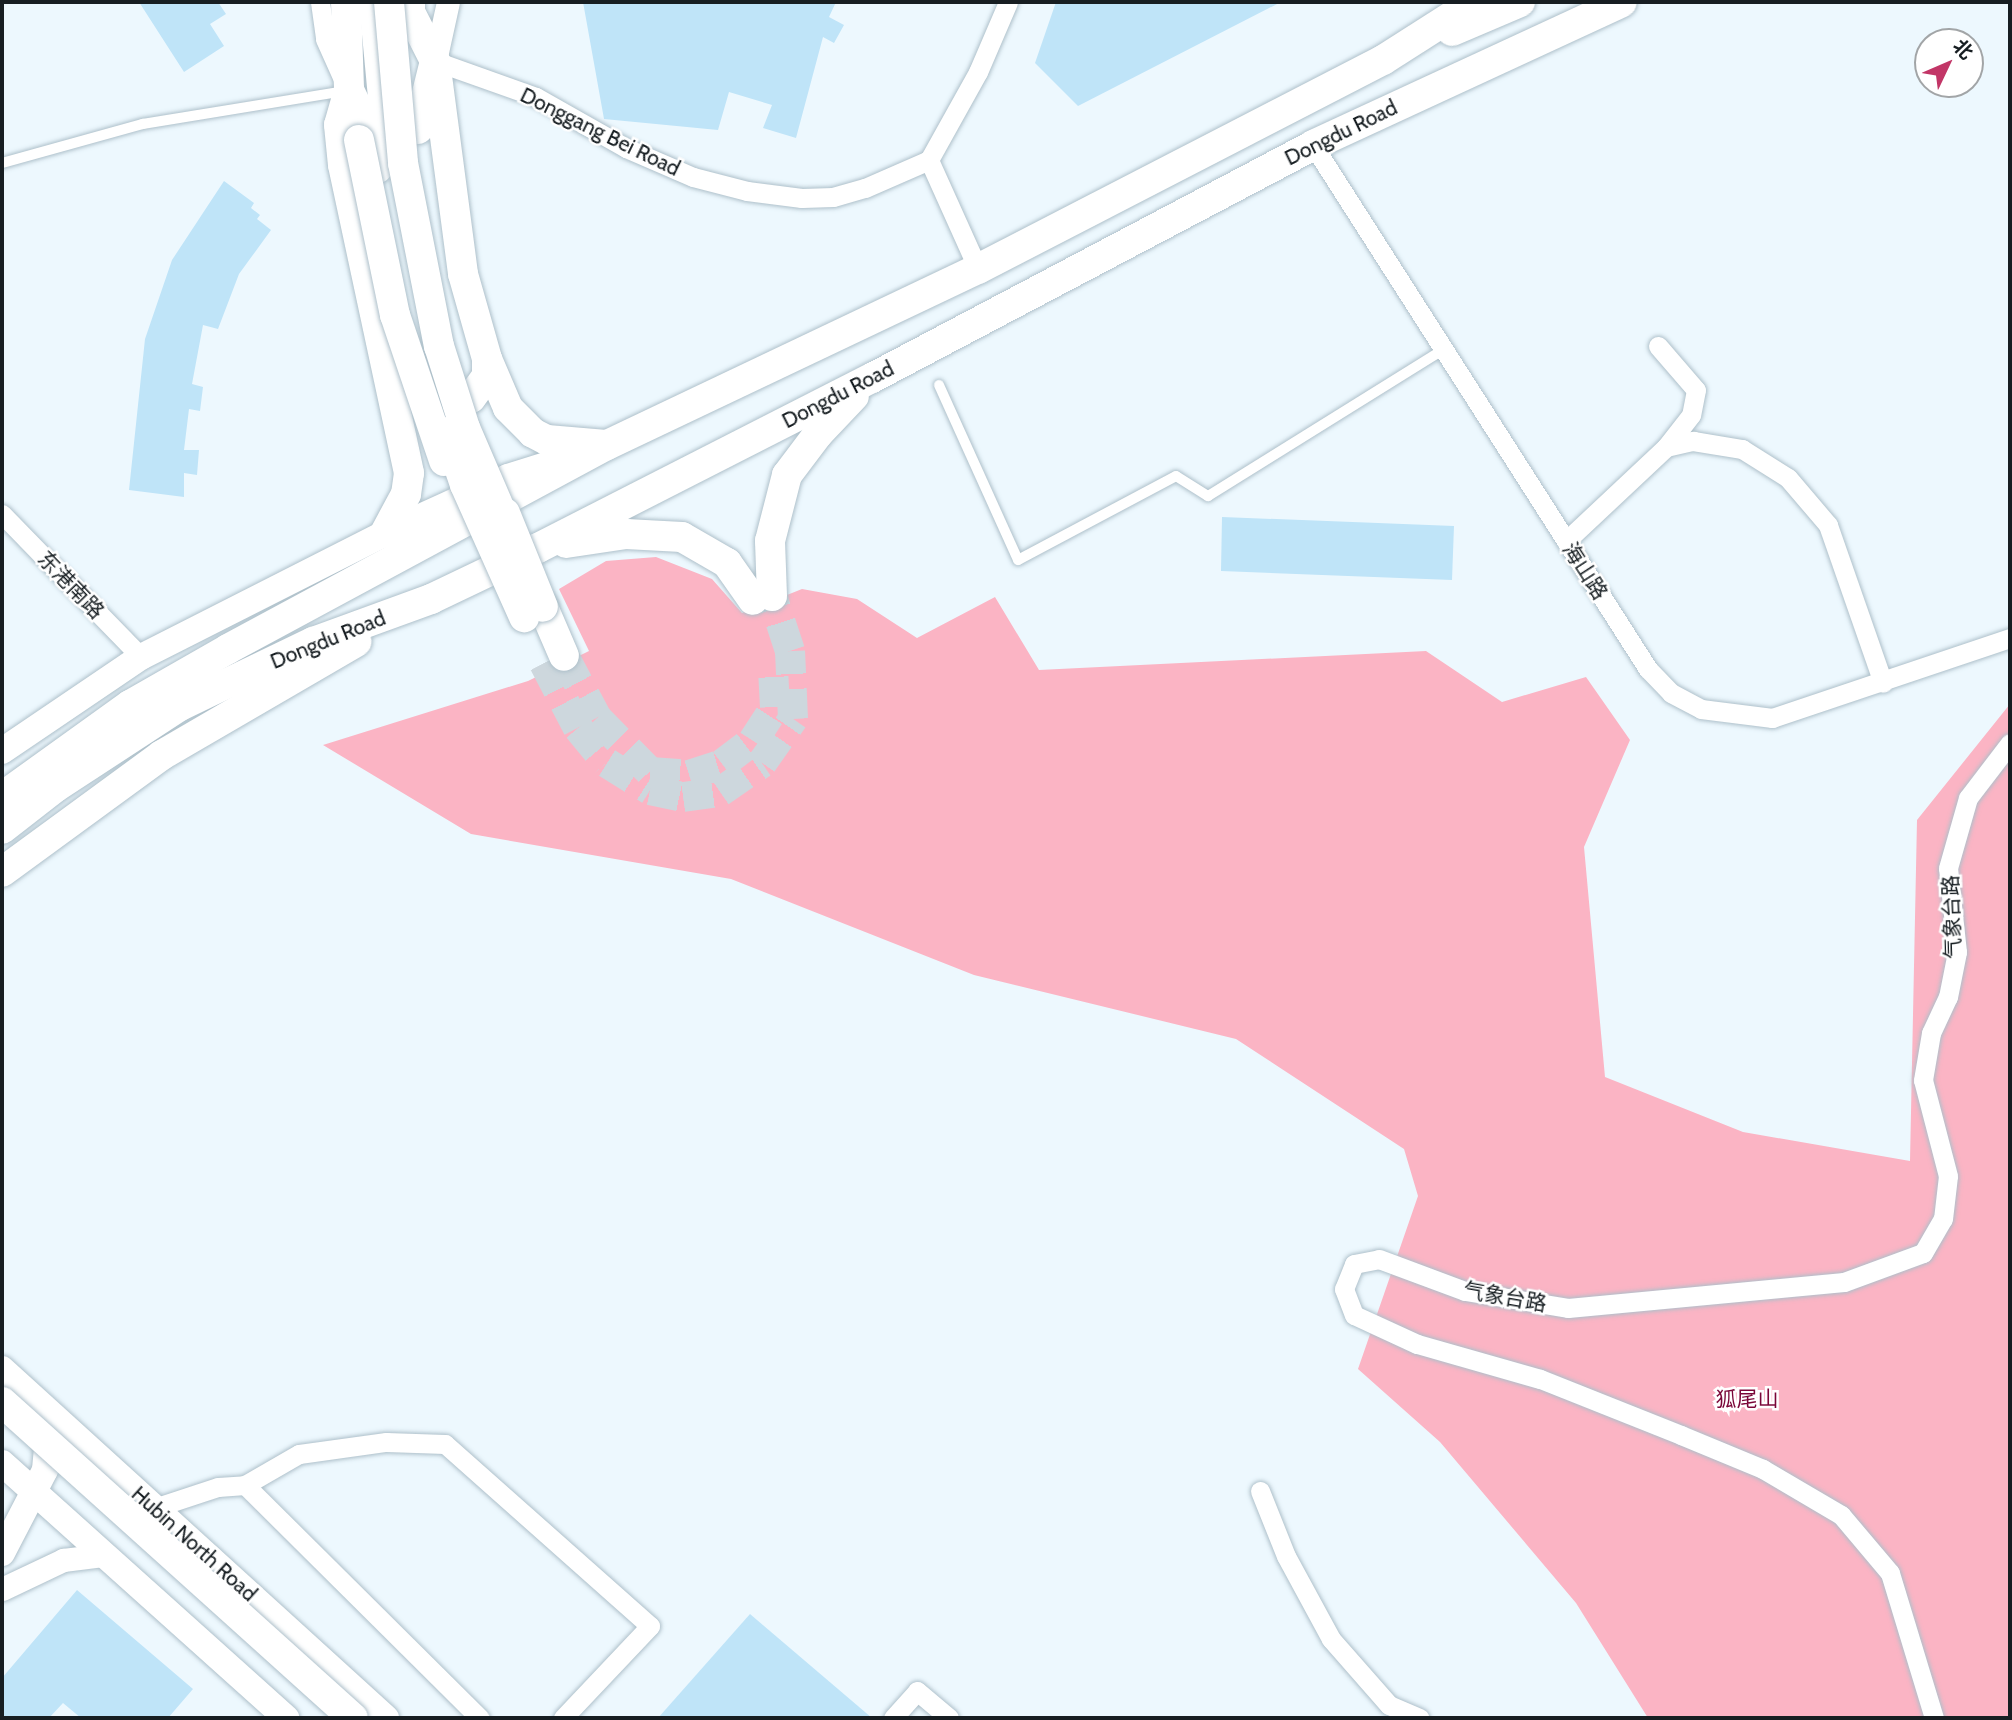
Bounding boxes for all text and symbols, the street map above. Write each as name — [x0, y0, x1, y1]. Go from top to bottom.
north arrow — [1914, 28, 1984, 98]
text: 北 — [1948, 35, 1978, 64]
street label: Donggang Bei Road — [516, 82, 684, 182]
street label: Dongdu Road — [1281, 95, 1401, 171]
street label: Dongdu Road — [778, 356, 898, 434]
street label: 海山路 — [1557, 538, 1613, 604]
street label: 东港南路 — [33, 546, 109, 624]
street label: Dongdu Road — [267, 606, 389, 674]
street label: 气象台路 — [1938, 875, 1966, 959]
street label: 气象台路 — [1461, 1277, 1549, 1317]
park label: 狐尾山 — [1716, 1386, 1778, 1412]
street label: Hubin North Road — [126, 1481, 262, 1607]

